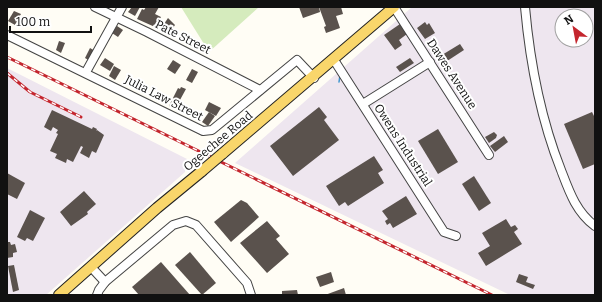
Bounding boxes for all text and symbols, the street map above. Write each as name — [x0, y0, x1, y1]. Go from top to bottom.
scale bar — [10, 8, 91, 34]
north arrow — [554, 8, 594, 48]
text: N — [562, 12, 576, 28]
text: 100 m — [16, 15, 51, 29]
street label: Pate Street — [153, 17, 214, 57]
street label: Dawes Avenue — [424, 36, 480, 112]
street label: Julia Law Street — [122, 72, 206, 124]
street label: Owens Industrial — [371, 101, 435, 189]
street label: Ogeechee Road — [181, 108, 255, 174]

